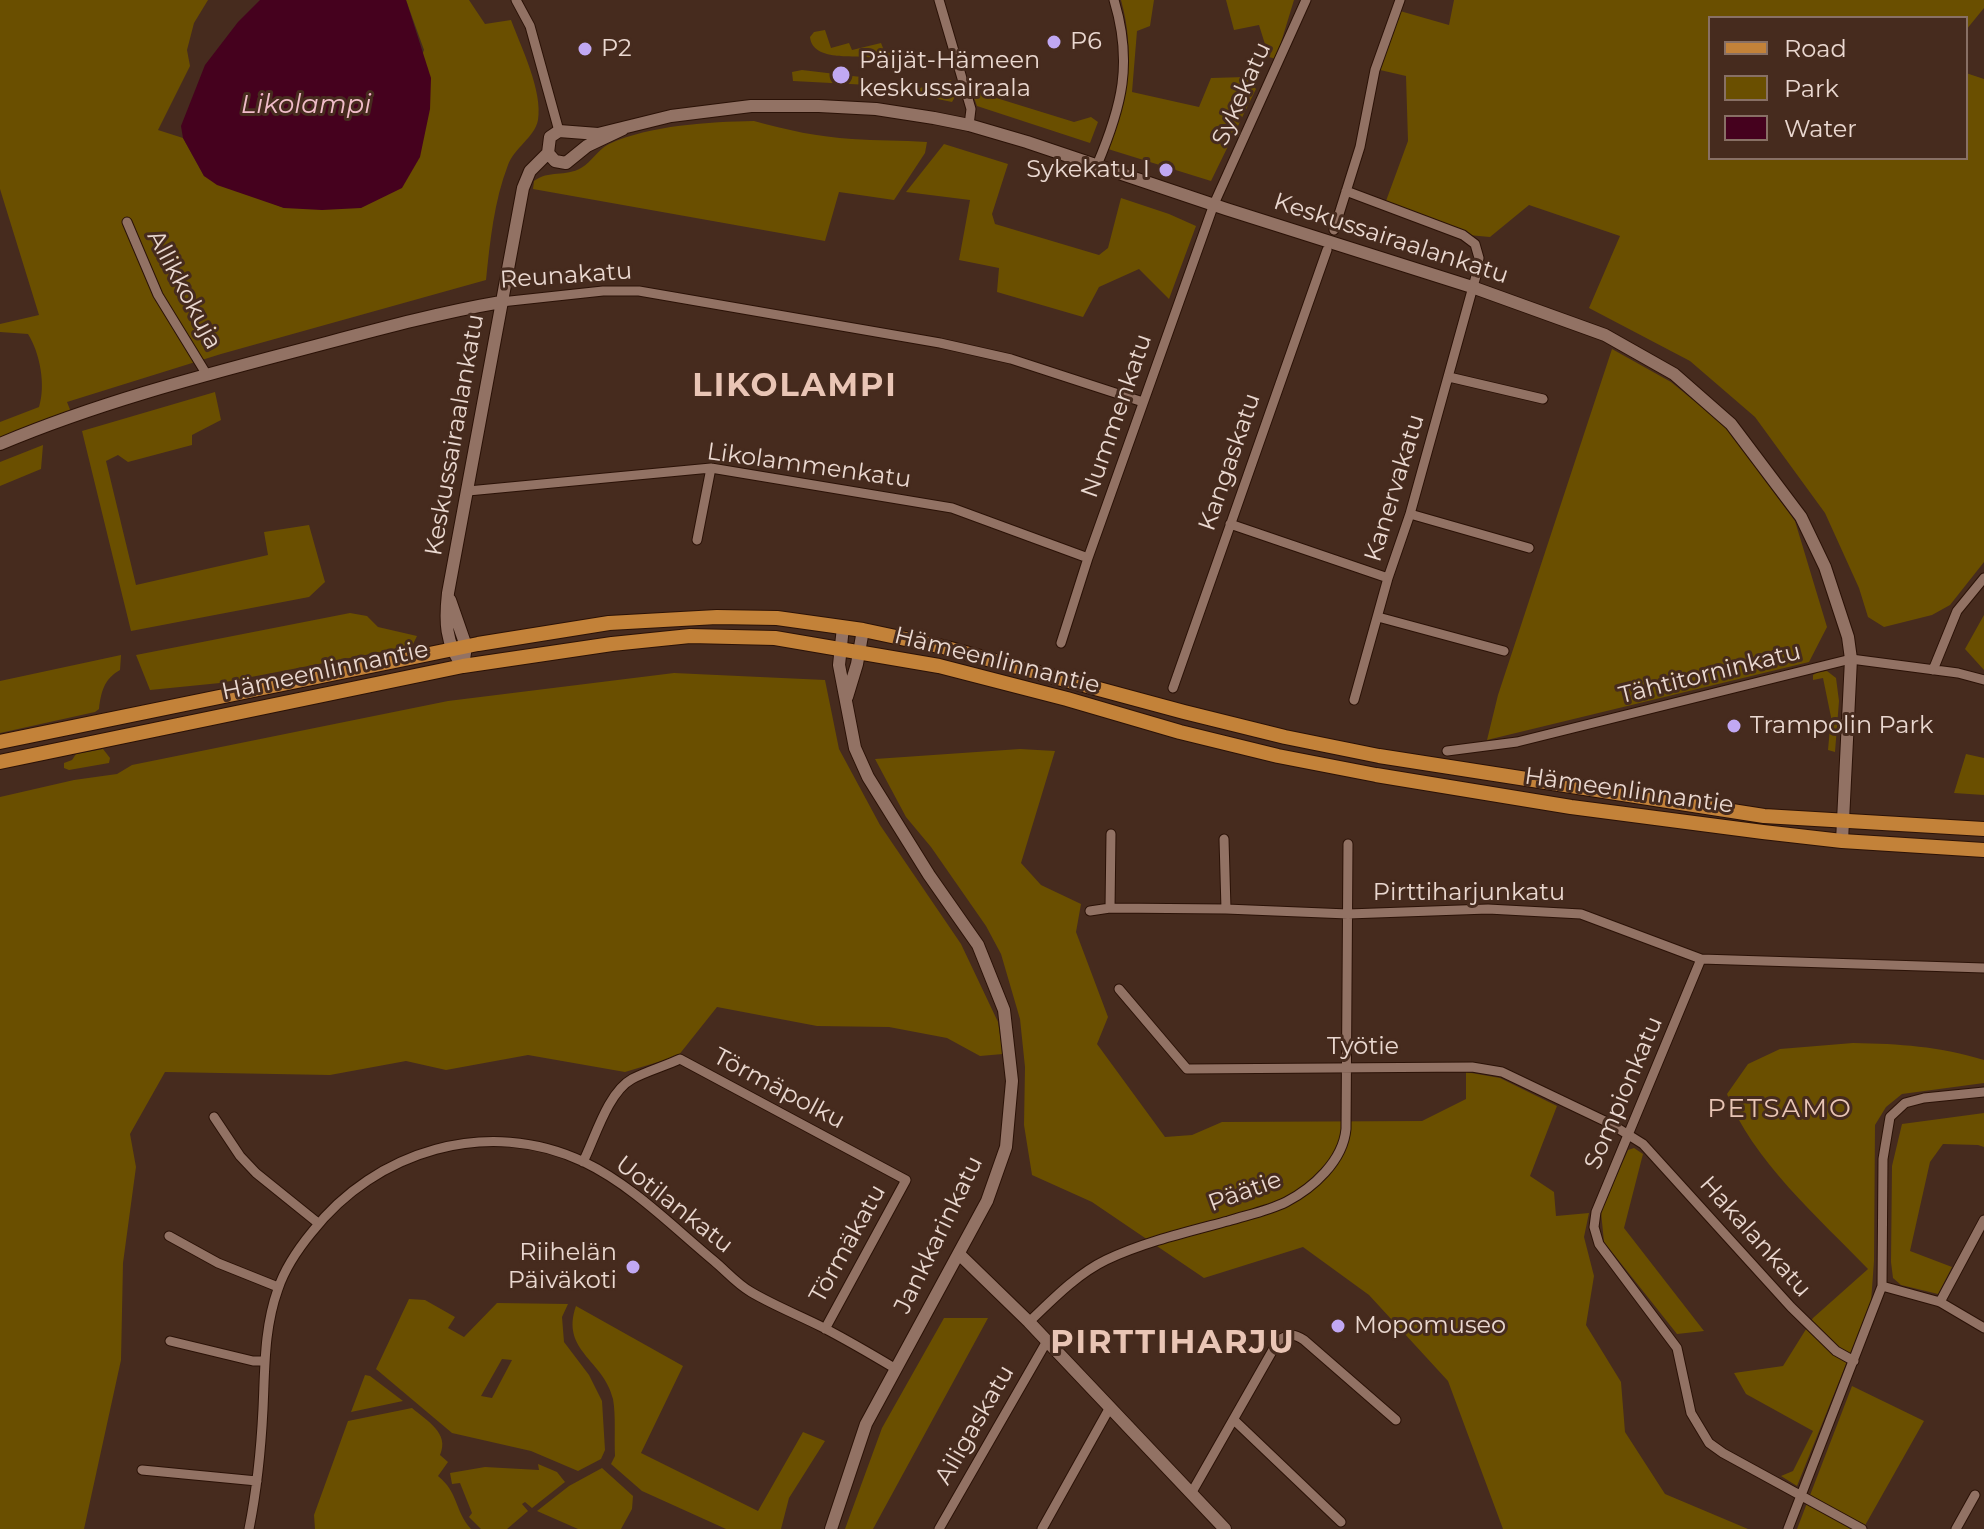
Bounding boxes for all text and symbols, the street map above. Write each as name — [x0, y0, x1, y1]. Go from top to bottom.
legend — [1708, 16, 1968, 160]
place label: P6 — [1070, 28, 1102, 56]
marker: P6 — [1045, 33, 1063, 51]
text: Road — [1784, 34, 1847, 63]
place label: P2 — [601, 35, 632, 63]
street label: Sykekatu — [1206, 38, 1278, 150]
marker: P2 — [576, 40, 594, 58]
place label: Päijät-Hämeen keskussairaala — [859, 47, 1040, 103]
marker: Päijät-Hämeen keskussairaala — [830, 64, 852, 86]
text: Park — [1784, 74, 1839, 103]
water label: Likolampi — [241, 89, 371, 121]
text: Water — [1784, 114, 1857, 143]
place label: Sykekatu I — [1026, 156, 1150, 184]
marker: Sykekatu I — [1157, 161, 1175, 179]
street label: Keskussairaalankatu — [1270, 187, 1512, 291]
street label: Allikkokuja — [141, 225, 227, 355]
street label: Reunakatu — [499, 257, 633, 295]
street label: Keskussairaalankatu — [420, 312, 490, 558]
street label: Nummenkatu — [1075, 330, 1159, 502]
district label: LIKOLAMPI — [692, 368, 898, 406]
street label: Kangaskatu — [1193, 389, 1267, 535]
street label: Kanervakatu — [1359, 411, 1431, 565]
street label: Likolammenkatu — [705, 437, 913, 495]
street label: Hämeenlinnantie — [891, 622, 1103, 700]
street label: Hämeenlinnantie — [219, 635, 431, 707]
street label: Tähtitorninkatu — [1616, 637, 1804, 711]
place label: Trampolin Park — [1750, 712, 1933, 740]
marker: Trampolin Park — [1725, 717, 1743, 735]
street label: Hämeenlinnantie — [1523, 762, 1735, 820]
street label: Pirttiharjunkatu — [1373, 879, 1565, 907]
street label: Sompionkatu — [1579, 1012, 1669, 1174]
street label: Työtie — [1327, 1033, 1399, 1061]
street label: Törmäpolku — [708, 1042, 850, 1136]
district label: PETSAMO — [1707, 1093, 1853, 1125]
street label: Uotilankatu — [609, 1150, 739, 1260]
street label: Jankkarinkatu — [889, 1152, 989, 1318]
street label: Päätie — [1204, 1165, 1286, 1219]
street label: Hakalankatu — [1693, 1171, 1817, 1303]
street label: Törmäkatu — [804, 1180, 892, 1308]
place label: Riihelän Päiväkoti — [508, 1239, 617, 1295]
marker: Riihelän Päiväkoti — [624, 1258, 642, 1276]
place label: Mopomuseo — [1354, 1312, 1506, 1340]
marker: Mopomuseo — [1329, 1317, 1347, 1335]
district label: PIRTTIHARJU — [1050, 1325, 1296, 1363]
street label: Ailigaskatu — [929, 1360, 1021, 1490]

